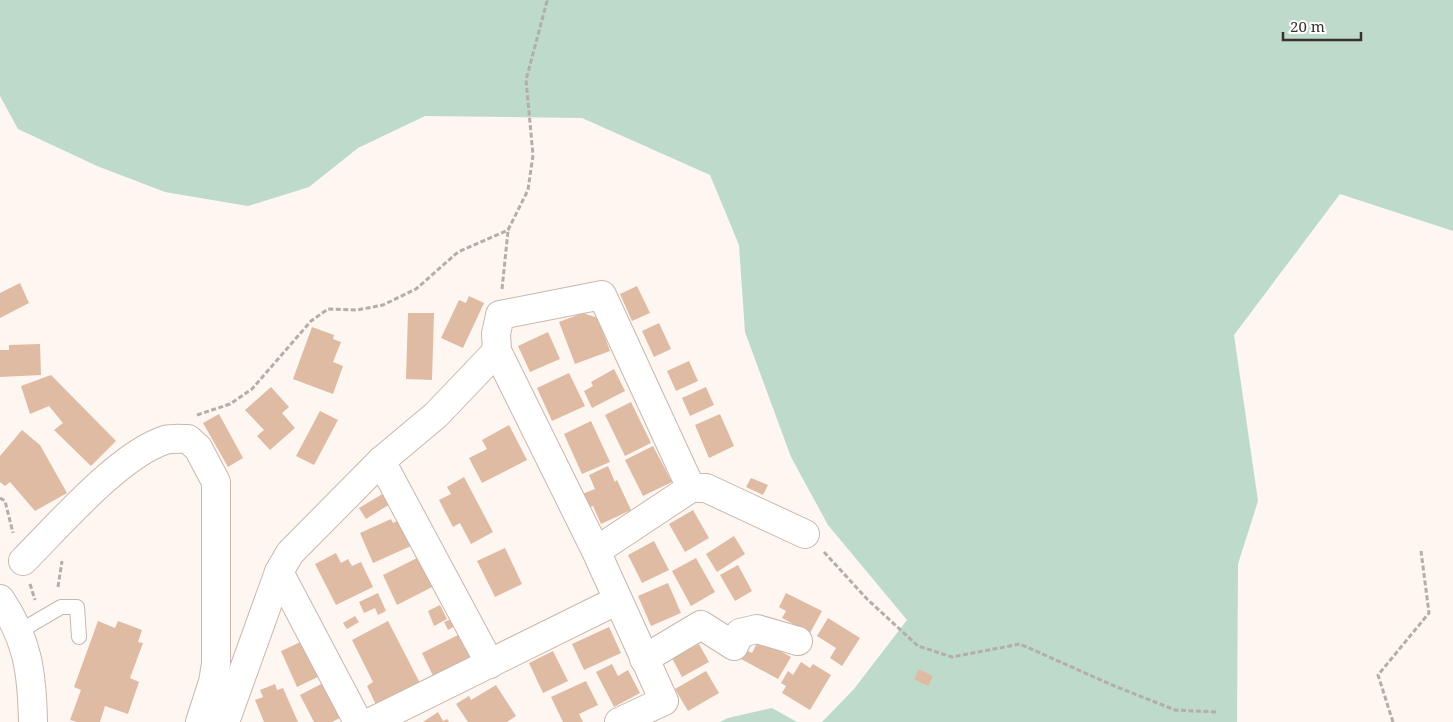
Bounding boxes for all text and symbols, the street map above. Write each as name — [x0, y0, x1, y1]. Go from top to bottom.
scale bar — [1283, 10, 1360, 42]
text: 20 m — [1290, 16, 1325, 36]

